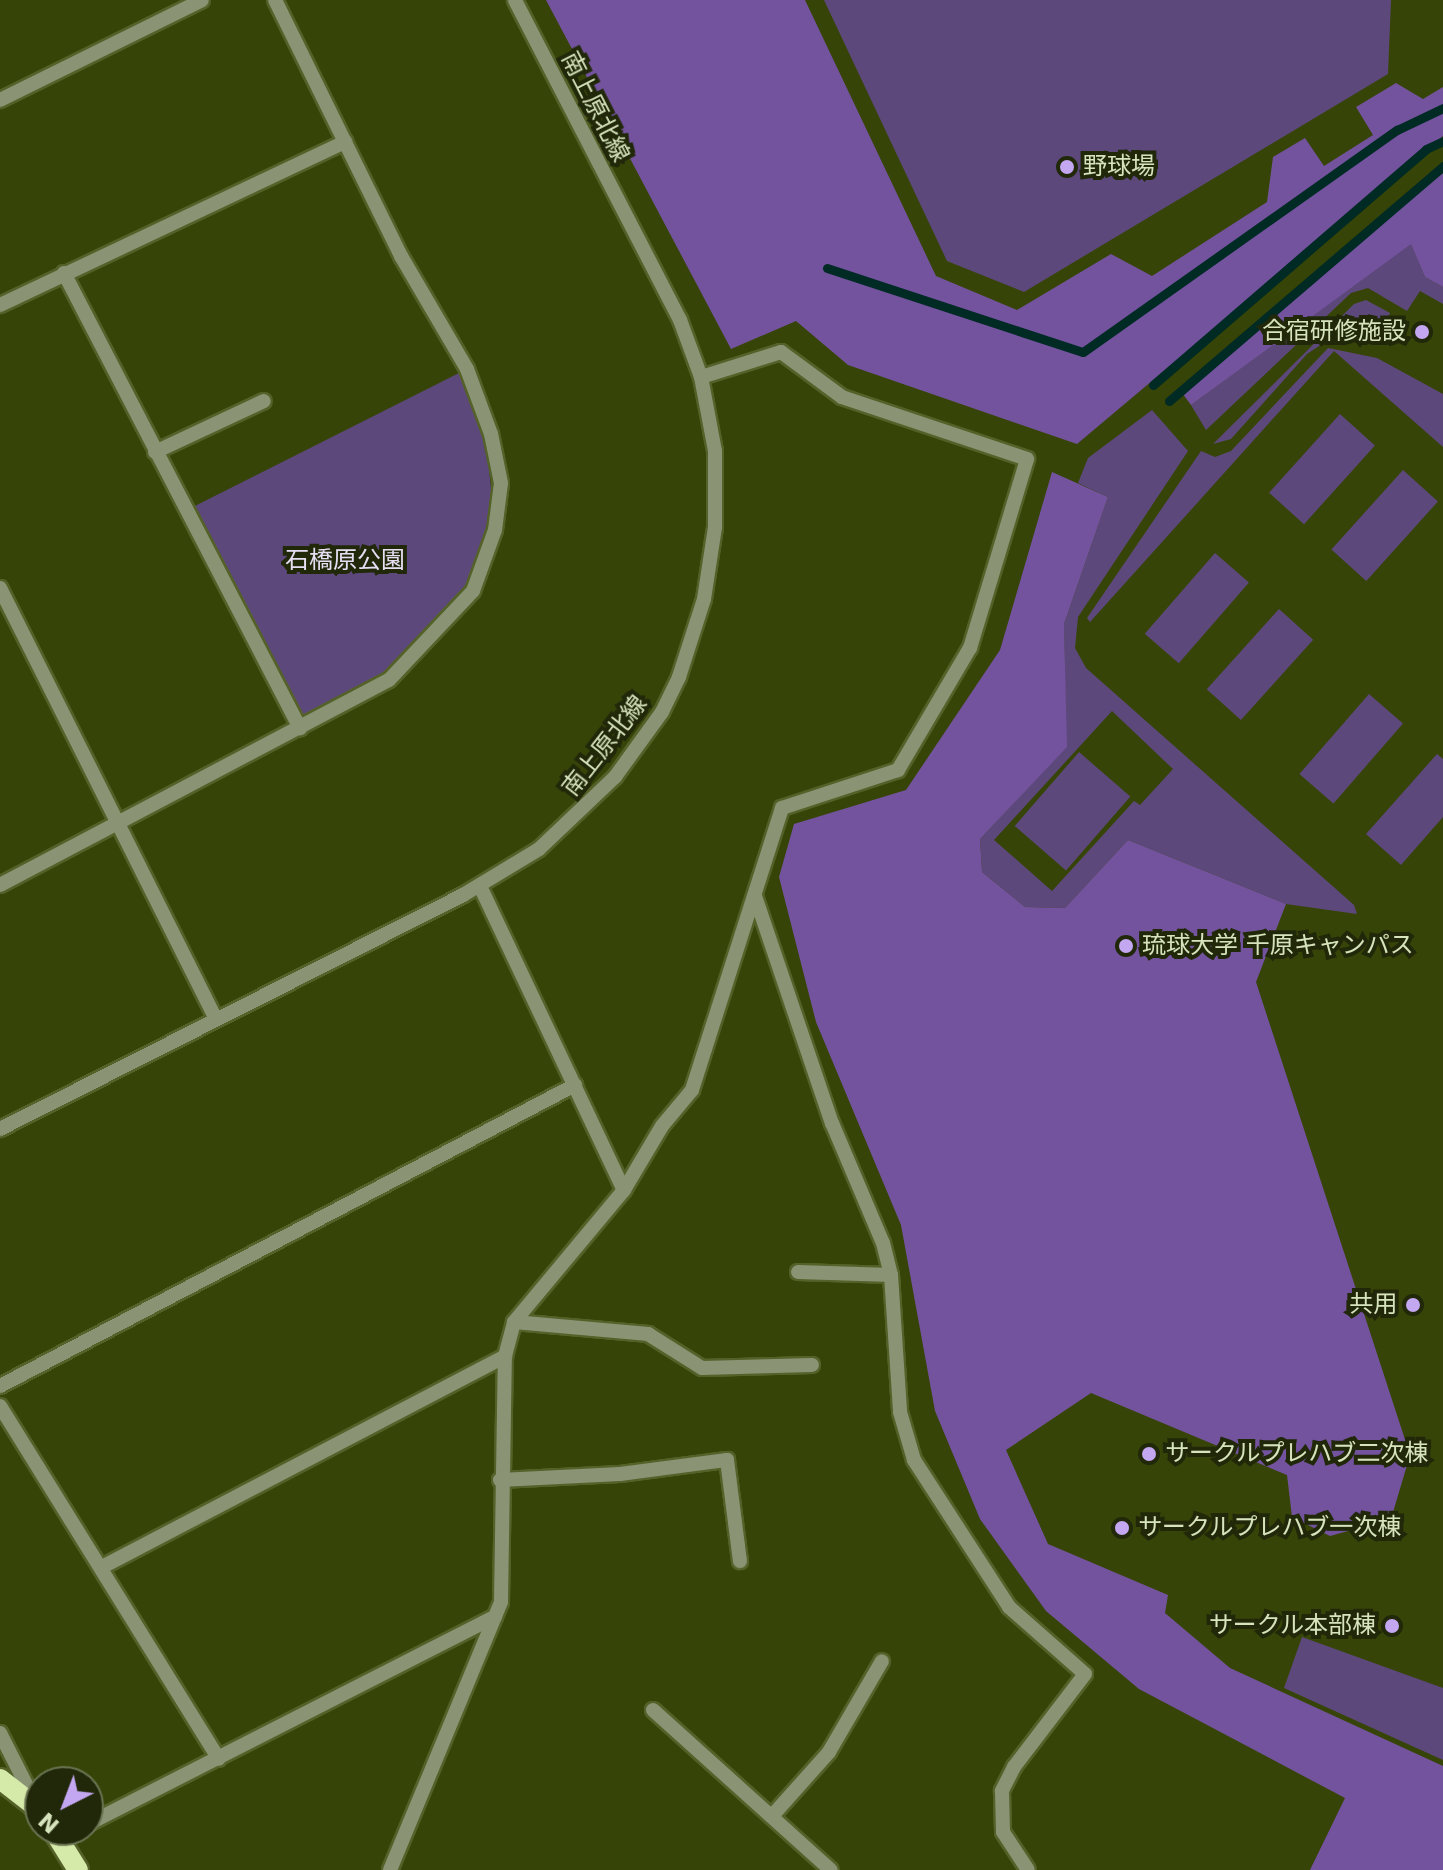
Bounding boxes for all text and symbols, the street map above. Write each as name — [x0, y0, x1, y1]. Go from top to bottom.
street label: 南上原北線 — [555, 47, 635, 167]
place label: 野球場 — [1083, 153, 1155, 181]
marker: 野球場 — [1058, 158, 1076, 176]
place label: 合宿研修施設 — [1262, 318, 1406, 346]
marker: 合宿研修施設 — [1413, 323, 1431, 341]
park label: 石橋原公園 — [285, 547, 405, 575]
street label: 南上原北線 — [557, 690, 653, 802]
place label: 琉球大学 千原キャンパス — [1142, 932, 1414, 960]
marker: 琉球大学 千原キャンパス — [1117, 937, 1135, 955]
place label: 共用 — [1349, 1291, 1397, 1319]
marker: 共用 — [1404, 1296, 1422, 1314]
place label: サークルプレハブ二次棟 — [1165, 1440, 1429, 1468]
marker: サークルプレハブ二次棟 — [1140, 1445, 1158, 1463]
place label: サークルプレハブ一次棟 — [1138, 1514, 1402, 1542]
marker: サークルプレハブ一次棟 — [1113, 1519, 1131, 1537]
place label: サークル本部棟 — [1208, 1612, 1376, 1640]
marker: サークル本部棟 — [1383, 1617, 1401, 1635]
north arrow — [24, 1766, 104, 1846]
text: N — [34, 1807, 64, 1838]

